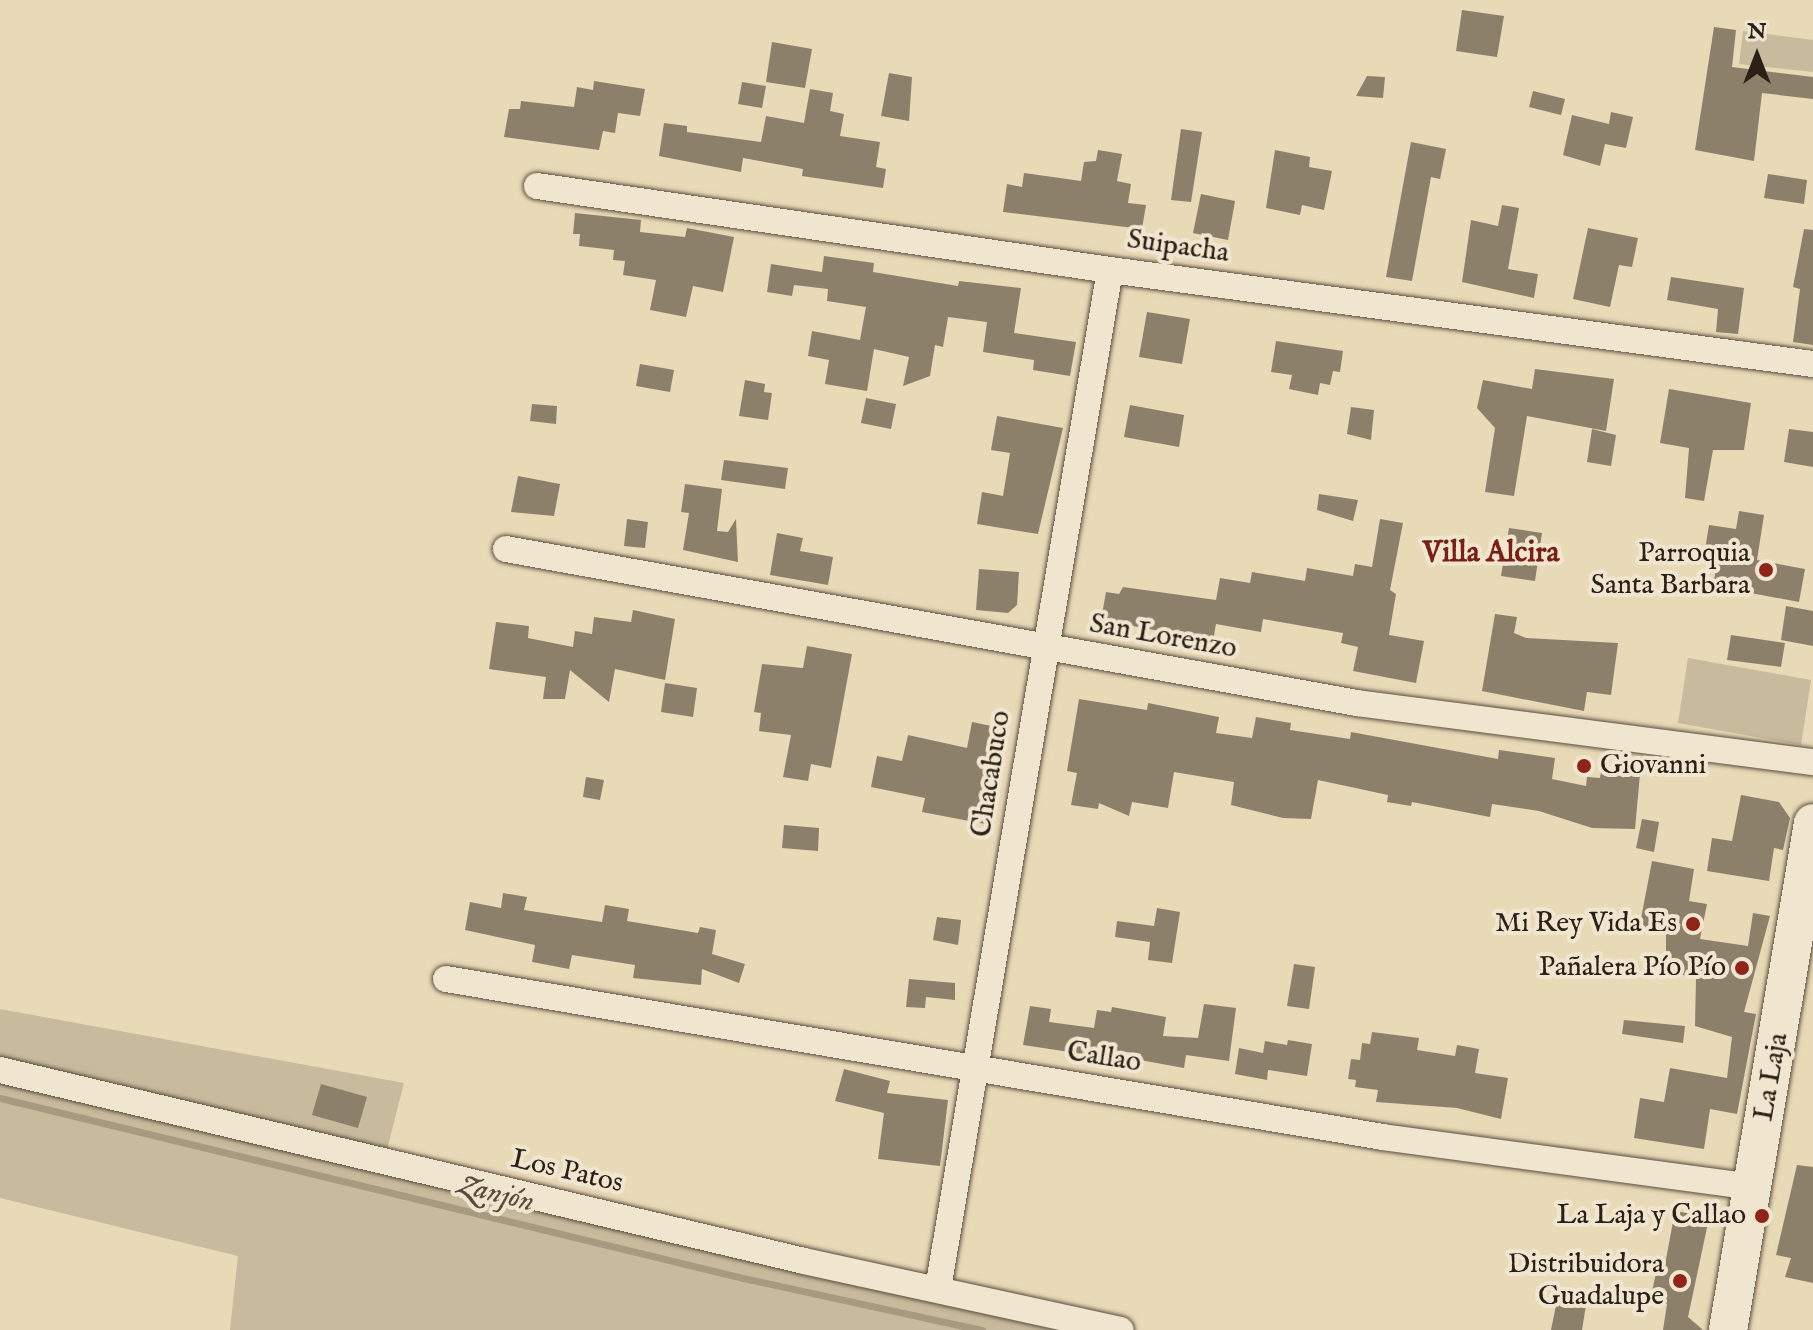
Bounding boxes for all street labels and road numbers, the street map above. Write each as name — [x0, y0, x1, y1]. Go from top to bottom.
street label: Suipacha — [1125, 223, 1231, 271]
street label: San Lorenzo — [1087, 608, 1239, 666]
street label: Chacabuco — [965, 708, 1019, 840]
street label: La Laja — [1748, 1030, 1796, 1124]
street label: Callao — [1065, 1036, 1143, 1080]
street label: Los Patos — [508, 1143, 626, 1201]

